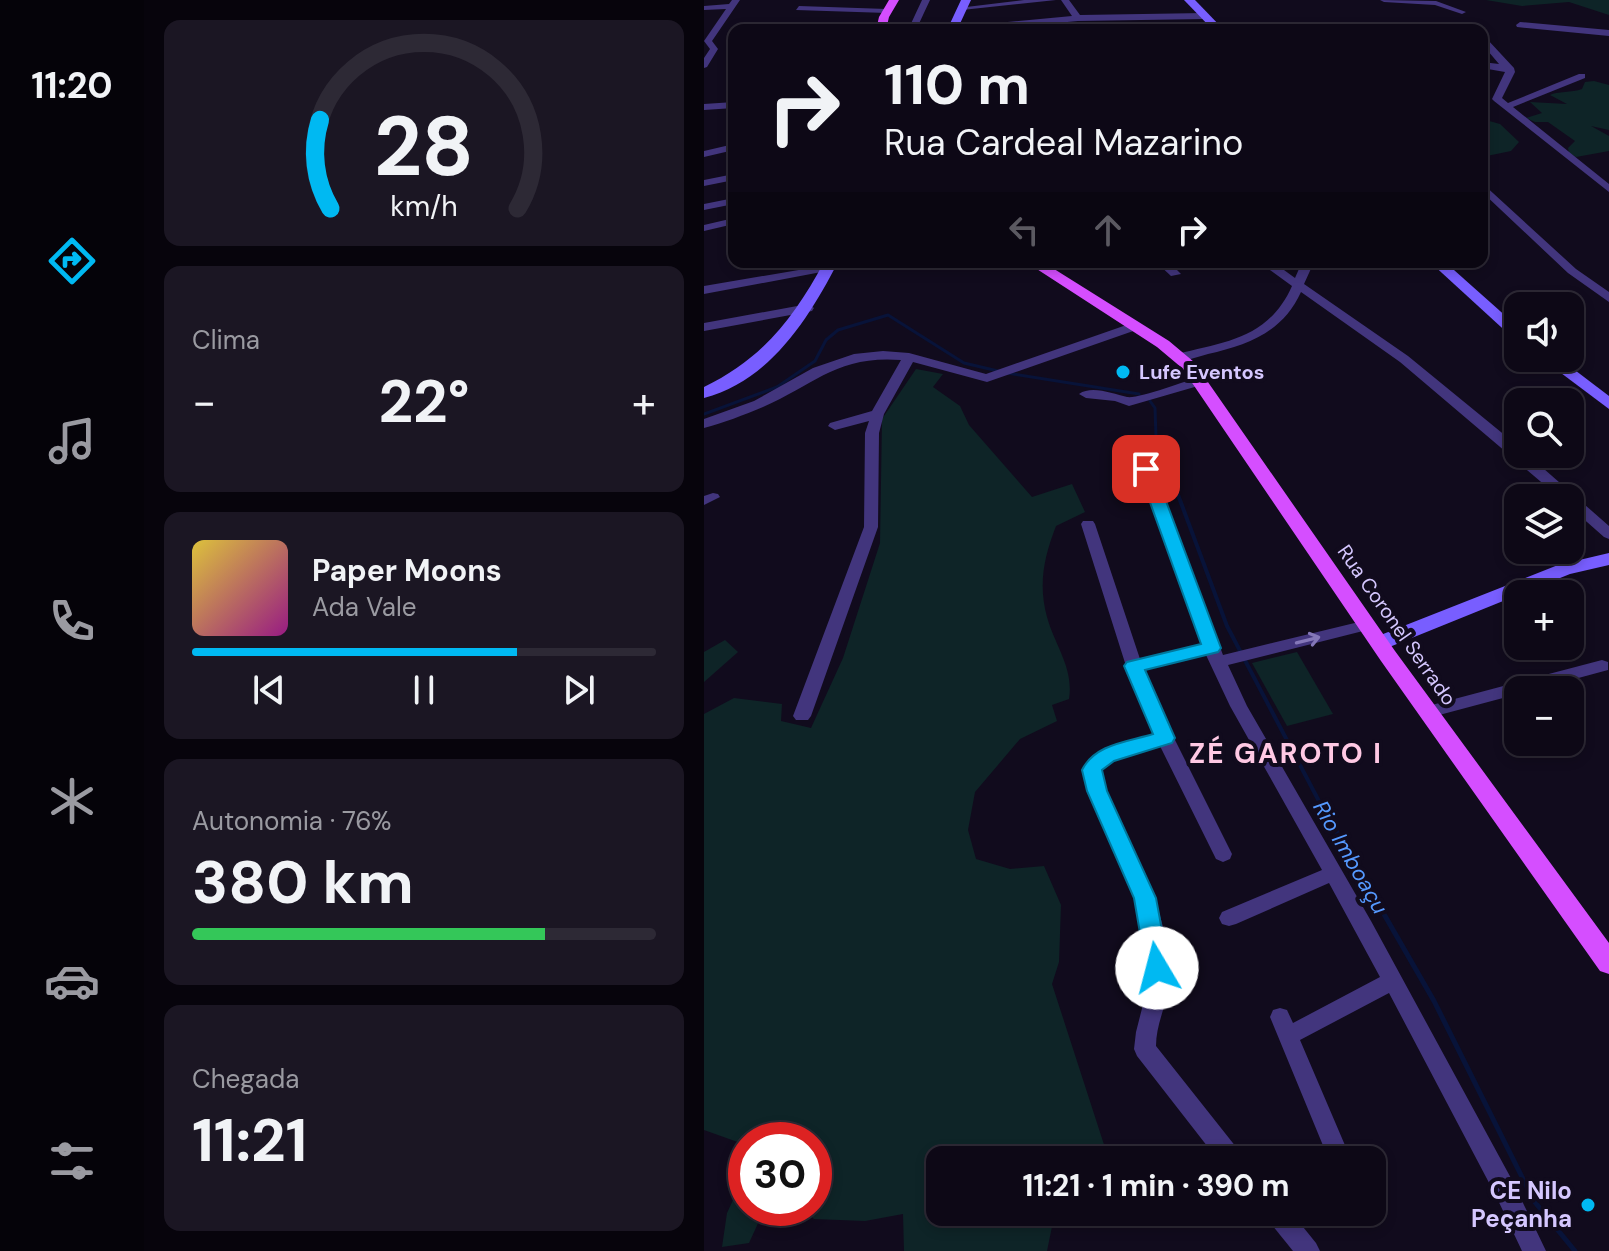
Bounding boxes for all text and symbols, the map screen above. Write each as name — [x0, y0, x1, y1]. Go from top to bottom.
text: 110 m — [884, 48, 1030, 121]
icon: right — [752, 56, 856, 160]
text: 11:20 — [31, 62, 113, 109]
text: 28 — [374, 92, 474, 201]
text: Rua Cardeal Mazarino — [884, 119, 1243, 166]
text: km/h — [390, 188, 458, 225]
icon: left — [1002, 208, 1046, 252]
icon: ahead — [1086, 208, 1130, 252]
icon: right — [1170, 208, 1214, 252]
icon: directions — [44, 233, 100, 289]
map controls — [1504, 292, 1584, 756]
button: sound — [1504, 292, 1584, 372]
text: Clima — [192, 323, 260, 357]
place label: Lufe Eventos — [1139, 359, 1264, 385]
text: 22° — [378, 362, 470, 441]
marker: Lufe Eventos — [1114, 363, 1132, 381]
text: − — [192, 373, 216, 431]
text: + — [632, 373, 656, 431]
button: search — [1504, 388, 1584, 468]
icon: music — [44, 413, 100, 469]
pin — [1112, 435, 1180, 503]
icon: arrive — [1124, 447, 1168, 491]
button: layers — [1504, 484, 1584, 564]
street label: Rua Coronel Serrado — [1332, 540, 1462, 710]
text: Paper Moons — [312, 551, 502, 590]
button: + — [1504, 580, 1584, 660]
text: Ada Vale — [312, 590, 417, 624]
icon: phone — [44, 593, 100, 649]
one-way arrow — [1295, 631, 1321, 646]
icon: previous — [247, 668, 291, 712]
icon: pause — [402, 668, 446, 712]
icon: next — [557, 668, 601, 712]
button: − — [1504, 676, 1584, 756]
district label: ZÉ GAROTO I — [1189, 735, 1383, 772]
icon: climate — [44, 773, 100, 829]
water label: Rio Imboaçu — [1306, 795, 1395, 920]
text: Autonomia · 76% — [192, 804, 392, 838]
text: 380 km — [192, 843, 414, 922]
position arrow — [1115, 926, 1199, 1010]
icon: car — [44, 953, 100, 1009]
text: Chegada — [192, 1062, 299, 1096]
text: 11:21 — [192, 1101, 307, 1180]
speed limit sign: 30 — [728, 1122, 832, 1226]
icon: filters — [44, 1133, 100, 1189]
text: 11:21 · 1 min · 390 m — [1023, 1166, 1289, 1205]
place label: CE Nilo Peçanha — [1471, 1175, 1572, 1234]
marker: CE Nilo Peçanha — [1579, 1196, 1597, 1214]

